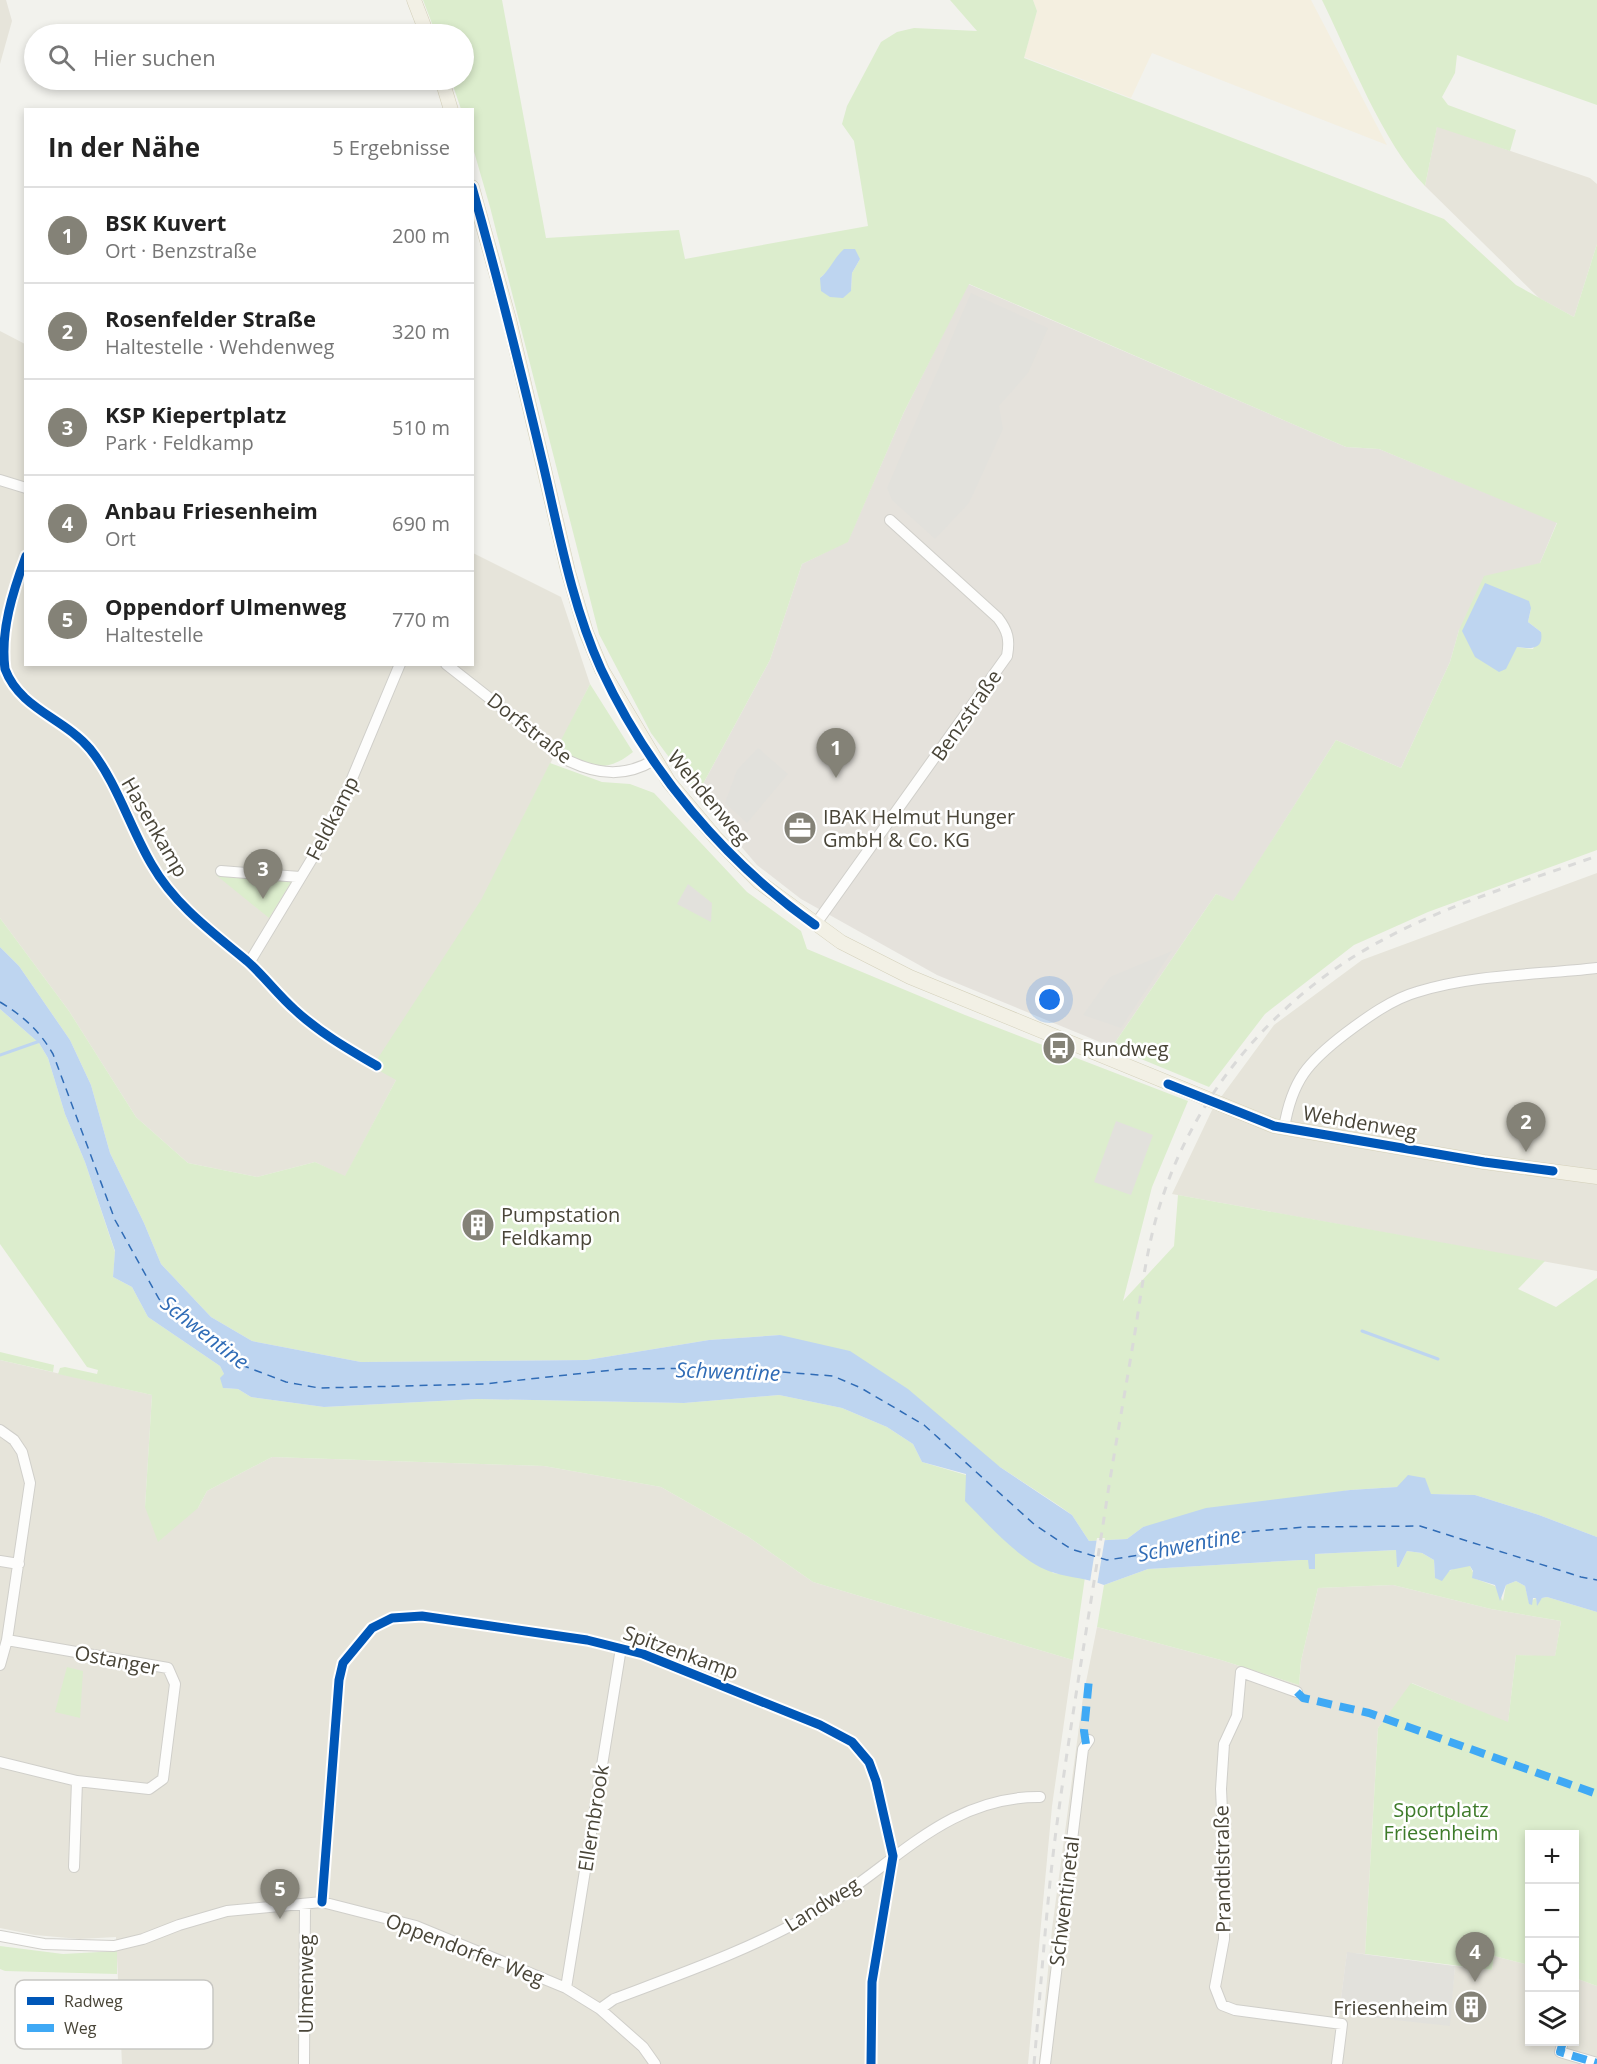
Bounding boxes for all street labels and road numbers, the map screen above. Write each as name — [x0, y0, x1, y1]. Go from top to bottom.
street label: Benzstraße — [925, 664, 1007, 766]
street label: Dorfstraße — [482, 686, 578, 770]
street label: Wehdenweg — [662, 744, 756, 850]
street label: Feldkamp — [299, 771, 365, 865]
street label: Hasenkamp — [115, 772, 195, 882]
street label: Wehdenweg — [1301, 1099, 1419, 1145]
street label: Spitzenkamp — [620, 1619, 742, 1685]
street label: Ostanger — [72, 1639, 162, 1681]
street label: Ellernbrook — [571, 1762, 615, 1873]
street label: Prandtlstraße — [1207, 1805, 1237, 1933]
street label: Schwentinetal — [1043, 1834, 1085, 1968]
street label: Landweg — [779, 1870, 865, 1938]
street label: Oppendorfer Weg — [382, 1906, 548, 1992]
street label: Ulmenweg — [292, 1934, 319, 2034]

